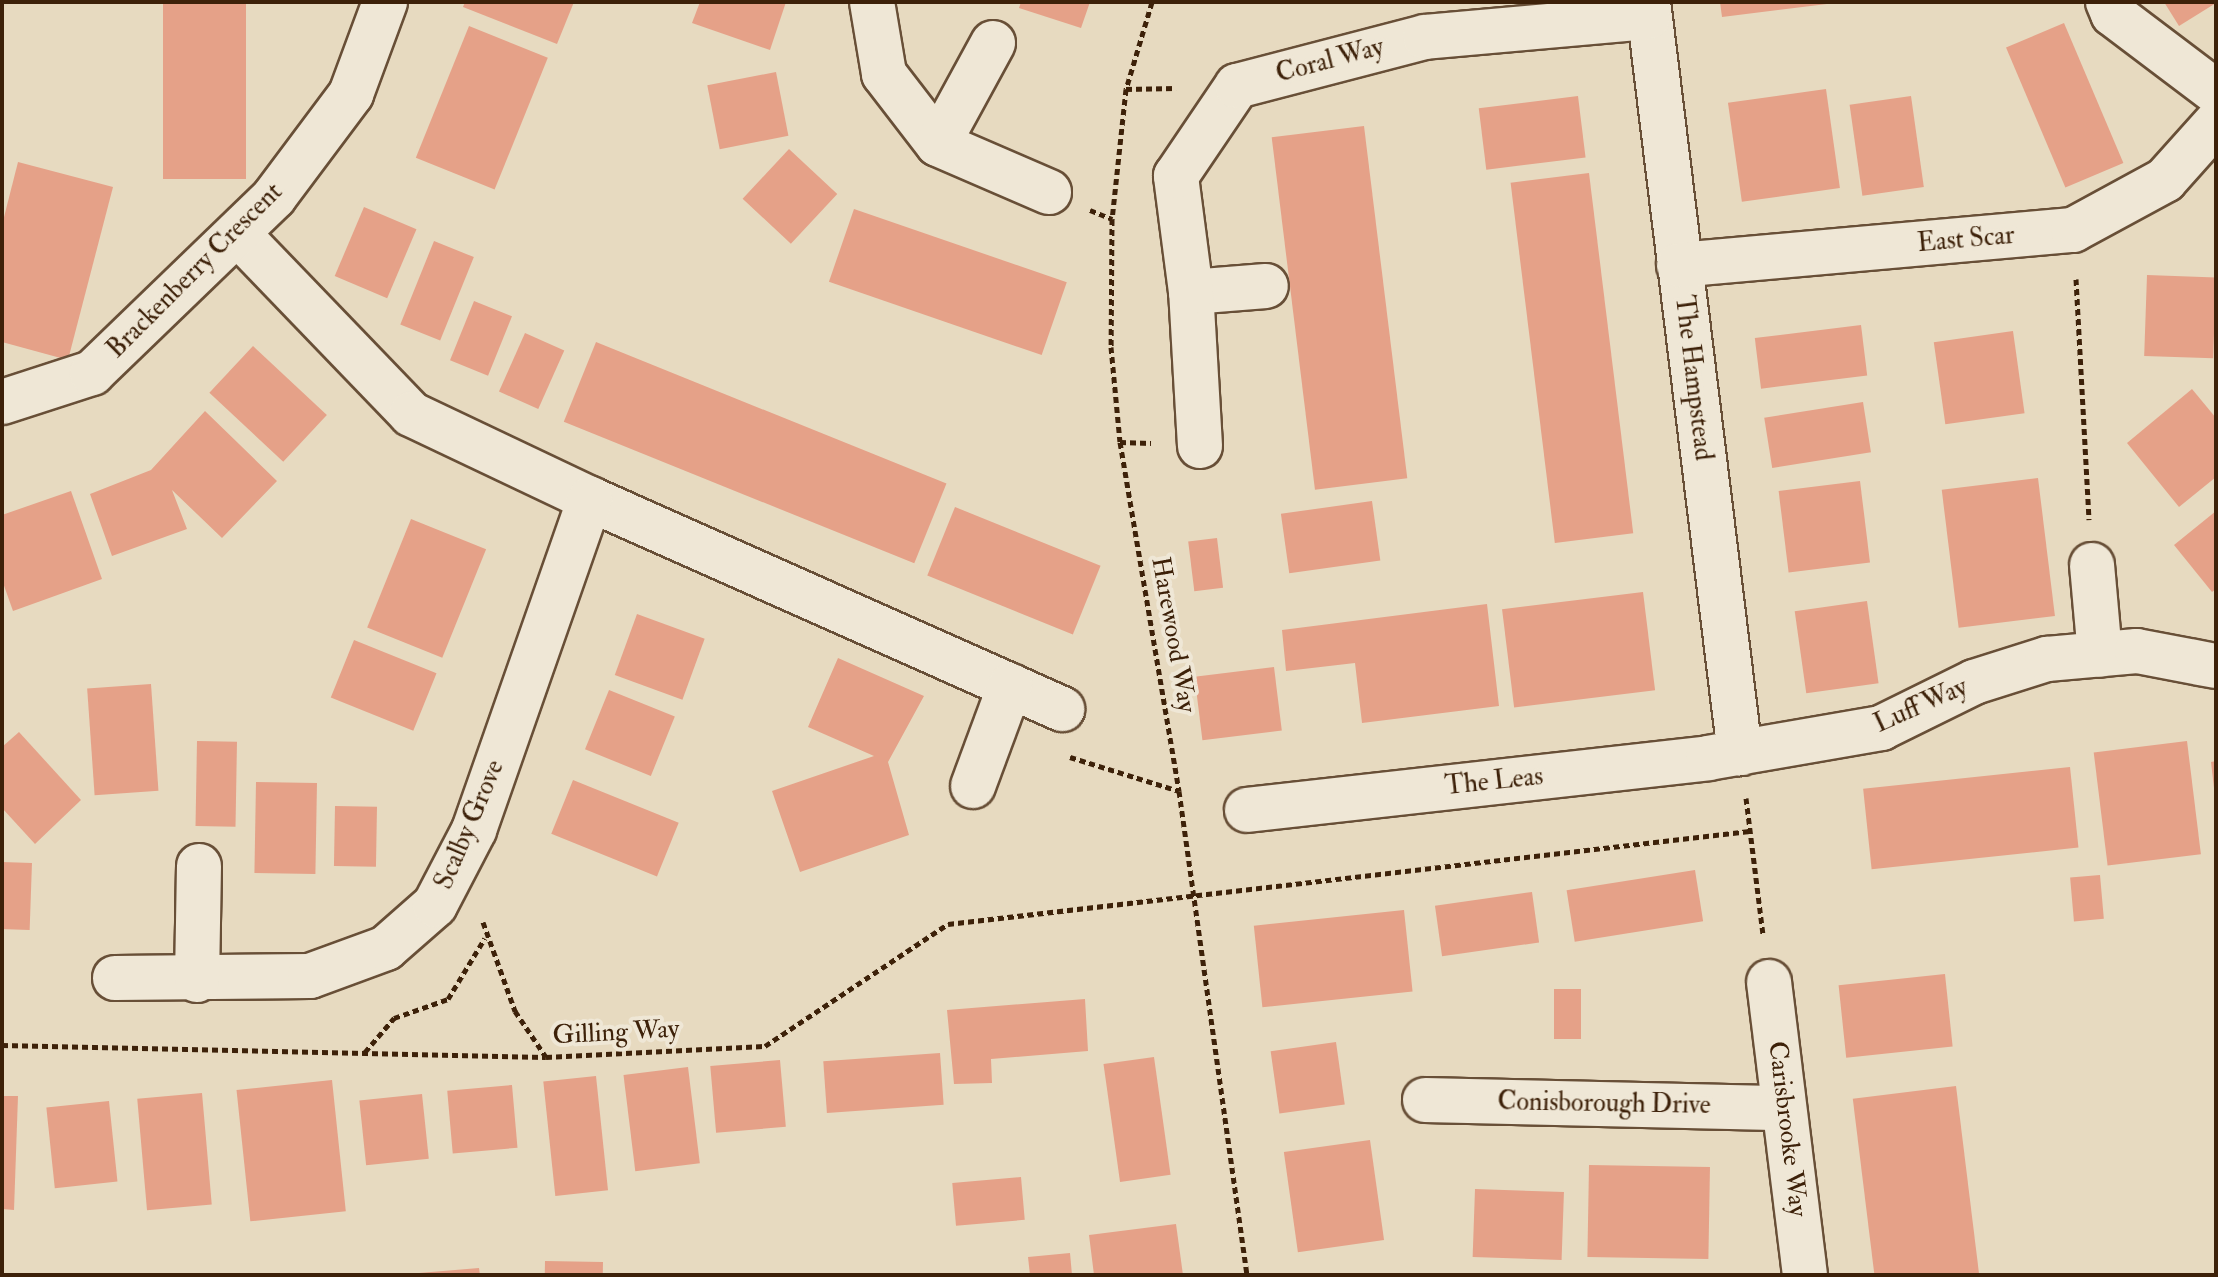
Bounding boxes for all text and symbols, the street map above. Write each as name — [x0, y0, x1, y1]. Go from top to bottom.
street label: Coral Way — [1273, 32, 1387, 90]
street label: Brackenberry Crescent — [101, 177, 289, 365]
street label: East Scar — [1916, 220, 2016, 260]
street label: The Hampstead — [1667, 294, 1719, 462]
street label: Harewood Way — [1144, 555, 1202, 715]
street label: Luff Way — [1870, 672, 1972, 740]
street label: Scalby Grove — [429, 756, 511, 894]
street label: The Leas — [1443, 761, 1545, 803]
street label: Gilling Way — [552, 1014, 680, 1052]
street label: Carisbrooke Way — [1761, 1039, 1813, 1219]
street label: Conisborough Drive — [1497, 1087, 1711, 1121]

